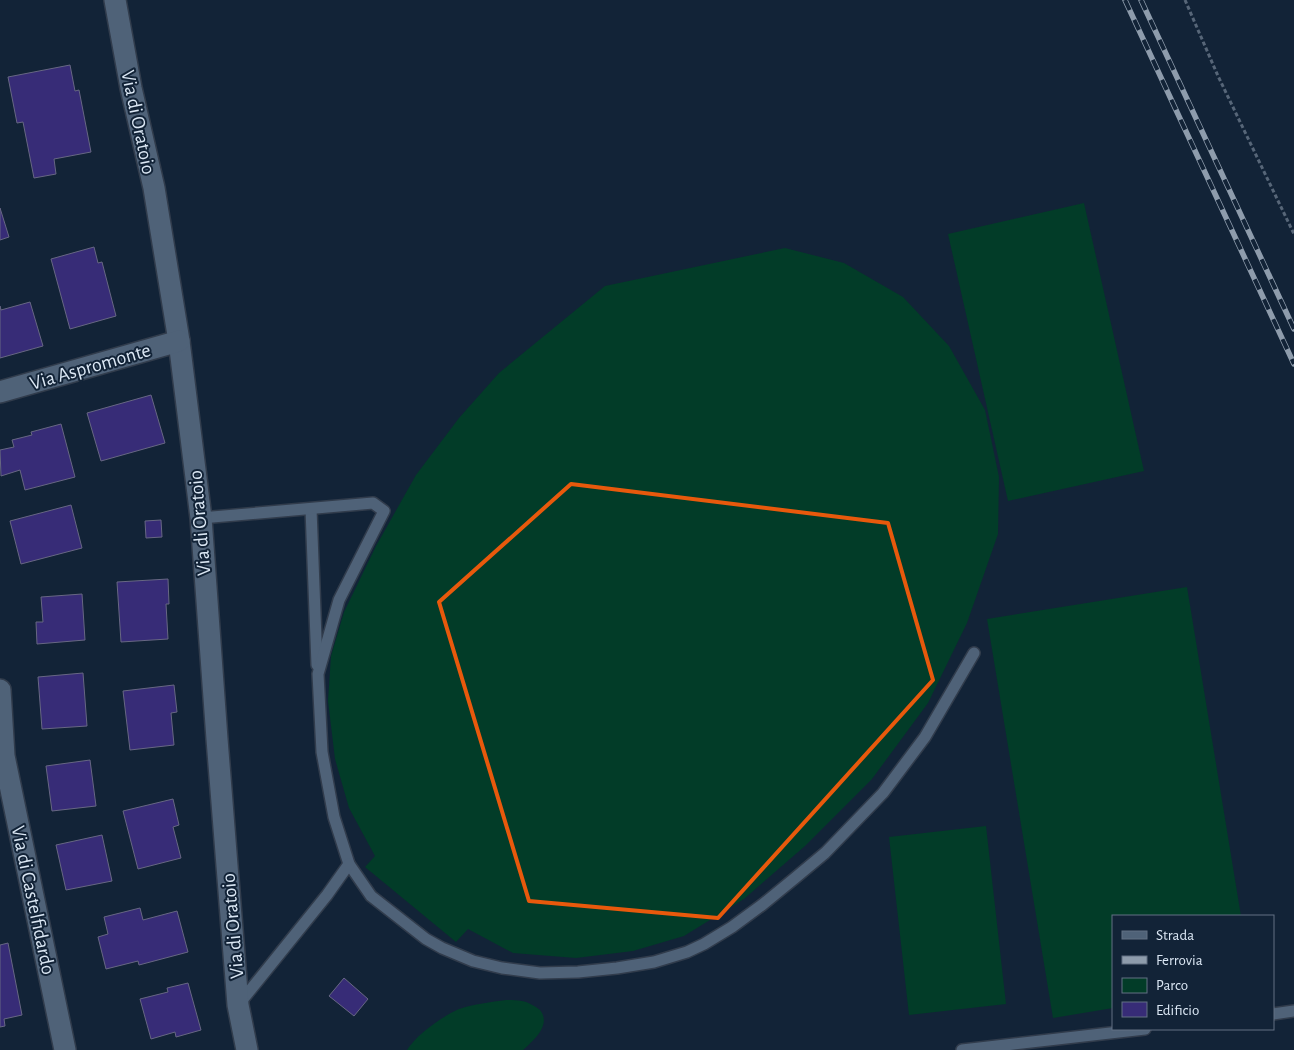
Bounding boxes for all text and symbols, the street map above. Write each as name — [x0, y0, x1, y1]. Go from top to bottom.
street label: Via di Oratoio — [117, 68, 159, 176]
street label: Via Aspromonte — [27, 340, 153, 394]
street label: Via di Oratoio — [185, 469, 215, 577]
street label: Via di Castelfidardo — [7, 824, 59, 976]
street label: Via di Oratoio — [218, 872, 248, 980]
legend — [1112, 915, 1274, 1030]
text: Strada — [1156, 928, 1194, 943]
text: Ferrovia — [1156, 953, 1203, 968]
text: Parco — [1156, 978, 1188, 993]
text: Edificio — [1156, 1003, 1199, 1018]

